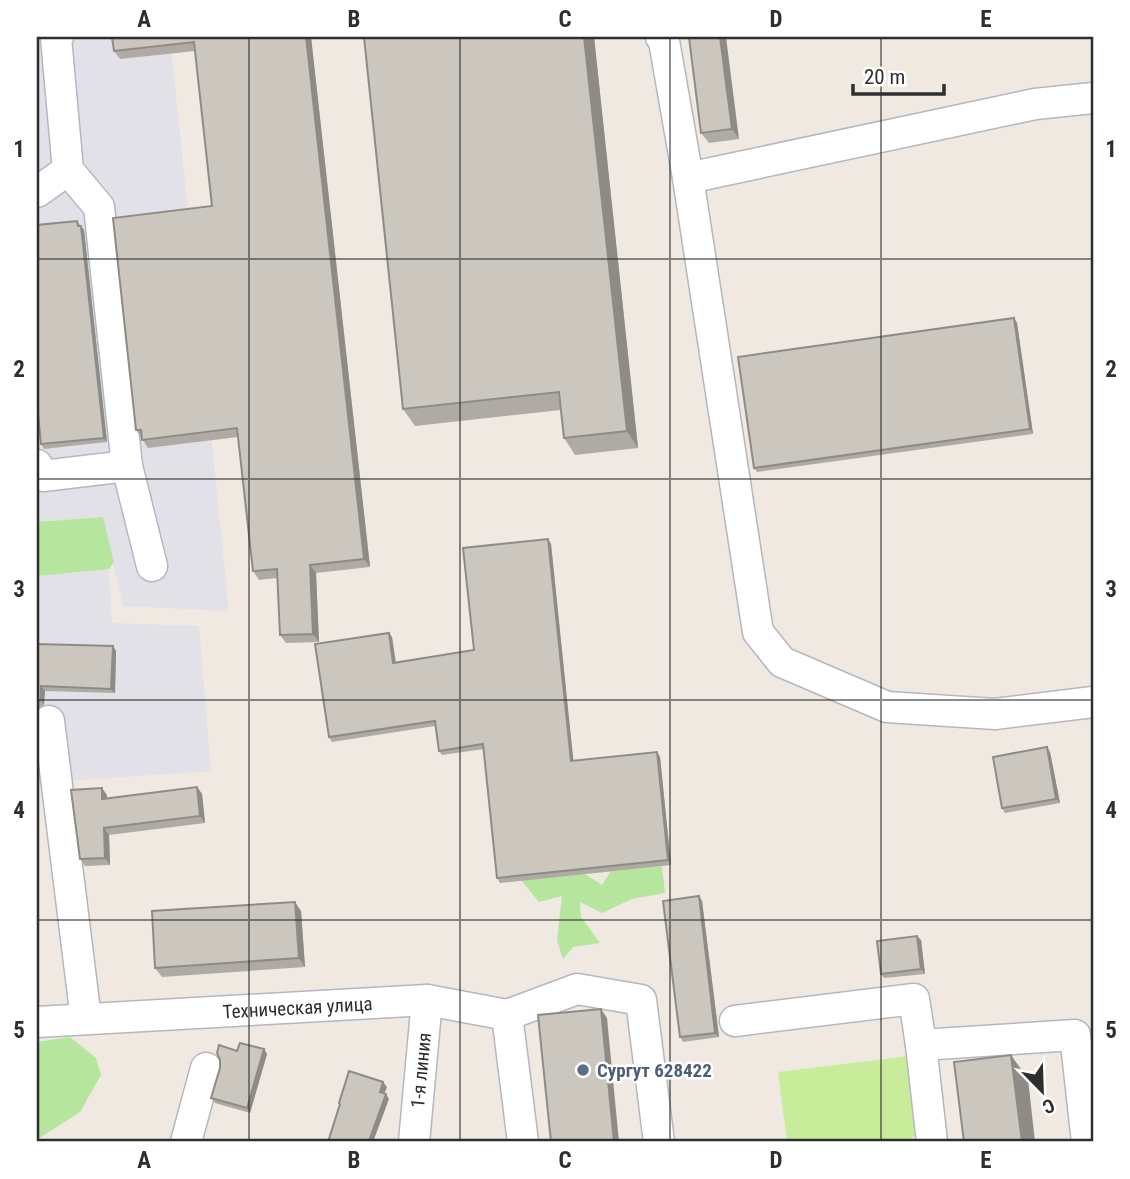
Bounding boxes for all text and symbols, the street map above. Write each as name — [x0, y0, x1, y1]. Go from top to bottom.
text: A — [137, 6, 151, 33]
text: B — [348, 6, 360, 33]
text: C — [558, 6, 572, 33]
text: D — [770, 6, 783, 33]
text: E — [980, 6, 992, 33]
scale bar — [853, 52, 944, 96]
text: 20 m — [864, 65, 905, 89]
text: 1 — [13, 136, 25, 163]
text: 1 — [1105, 136, 1117, 163]
text: 2 — [13, 356, 25, 383]
text: 2 — [1105, 356, 1117, 383]
text: 3 — [13, 576, 25, 603]
text: 3 — [1105, 576, 1117, 603]
text: 4 — [13, 797, 25, 824]
text: 4 — [1105, 797, 1117, 824]
street label: Техническая улица — [222, 992, 373, 1023]
text: 5 — [13, 1017, 25, 1044]
text: 5 — [1105, 1017, 1117, 1044]
street label: 1-я линия — [406, 1032, 435, 1109]
north arrow — [1007, 1056, 1078, 1126]
place label: Сургут 628422 — [597, 1059, 712, 1082]
marker: Сургут 628422 — [575, 1062, 591, 1078]
text: С — [1039, 1093, 1058, 1119]
text: A — [137, 1147, 151, 1174]
text: B — [348, 1147, 360, 1174]
text: C — [558, 1147, 572, 1174]
text: D — [770, 1147, 783, 1174]
text: E — [980, 1147, 992, 1174]

